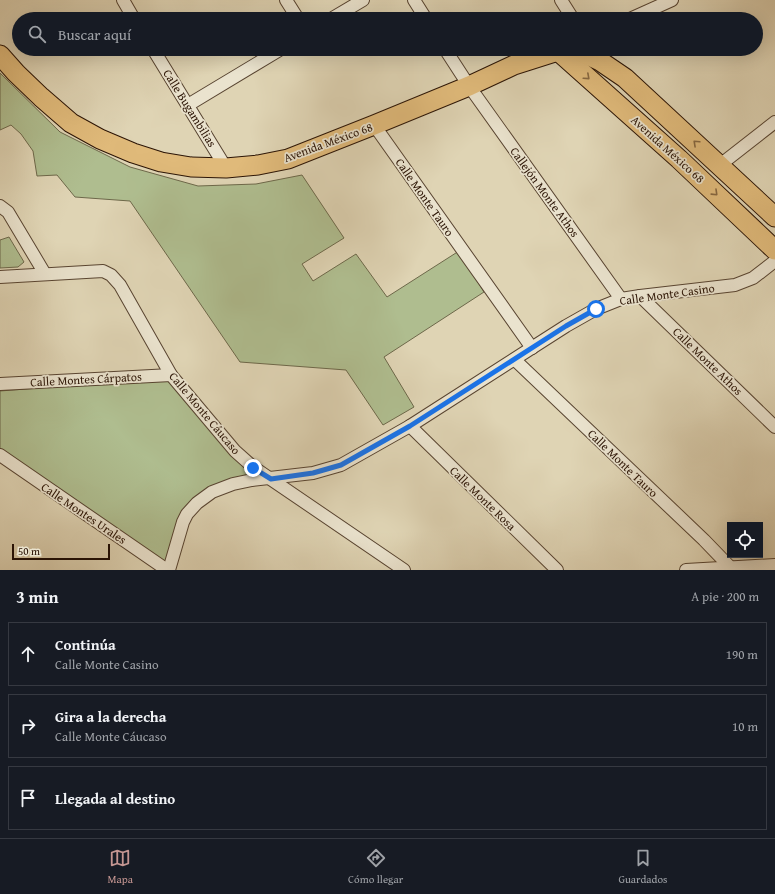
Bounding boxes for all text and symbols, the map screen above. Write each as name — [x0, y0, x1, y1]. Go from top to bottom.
search box — [12, 12, 763, 56]
icon: search — [26, 23, 48, 45]
text: Buscar aquí — [58, 24, 131, 45]
street label: Calle Bugambilias — [159, 66, 221, 150]
one-way arrow — [582, 73, 590, 80]
street label: Avenida México 68 — [628, 111, 709, 187]
street label: Avenida México 68 — [281, 118, 375, 166]
one-way arrow — [693, 140, 701, 147]
street label: Callejón Monte Athos — [506, 143, 584, 241]
street label: Calle Monte Tauro — [392, 155, 458, 239]
one-way arrow — [710, 188, 718, 195]
street label: Calle Monte Casino — [618, 279, 716, 309]
route start — [587, 300, 605, 318]
street label: Calle Monte Athos — [669, 323, 747, 399]
street label: Calle Montes Cárpatos — [30, 368, 142, 390]
street label: Calle Monte Cáucaso — [165, 368, 245, 458]
street label: Calle Monte Tauro — [584, 425, 662, 501]
route end — [244, 459, 262, 477]
street label: Calle Monte Rosa — [446, 462, 520, 534]
street label: Calle Montes Urales — [38, 478, 130, 548]
map controls — [727, 522, 763, 558]
button: locate — [727, 522, 763, 558]
scale bar — [12, 542, 110, 561]
text: 50 m — [18, 543, 40, 559]
text: 3 min — [16, 584, 58, 609]
text: A pie · 200 m — [691, 587, 759, 606]
text: Continúa — [55, 634, 116, 655]
icon: ahead — [17, 643, 39, 665]
text: 190 m — [726, 645, 758, 664]
text: Calle Monte Casino — [55, 655, 159, 674]
text: Gira a la derecha — [55, 706, 166, 727]
icon: right — [17, 715, 39, 737]
text: 10 m — [732, 717, 758, 736]
text: Calle Monte Cáucaso — [55, 727, 167, 746]
icon: arrive — [17, 787, 39, 809]
text: Llegada al destino — [55, 788, 175, 809]
tab: Mapa — [108, 847, 133, 887]
tab: Cómo llegar — [348, 847, 403, 887]
tab: Guardados — [618, 847, 667, 887]

